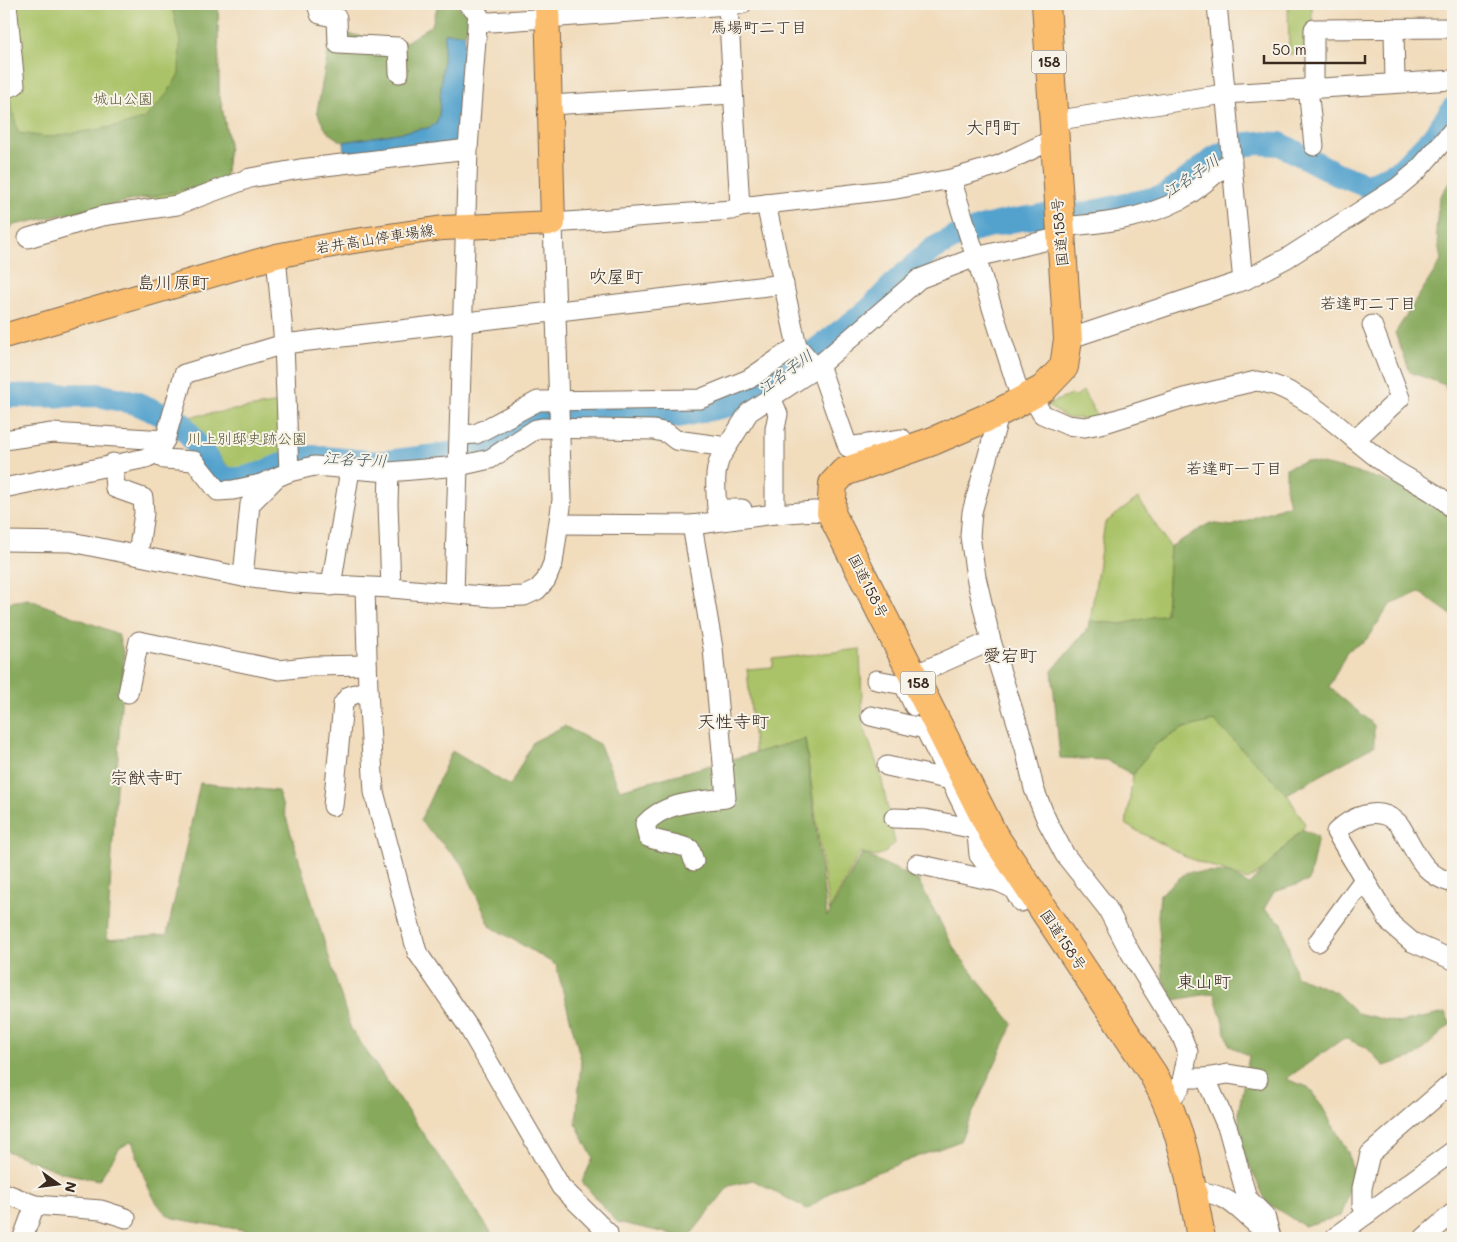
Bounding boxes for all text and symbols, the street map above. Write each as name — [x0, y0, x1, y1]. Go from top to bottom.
district label: 馬場町二丁目 — [711, 16, 807, 37]
scale bar — [1264, 32, 1366, 64]
text: 50 m — [1272, 39, 1307, 59]
road number: 158 — [1032, 51, 1066, 74]
park label: 城山公園 — [93, 88, 153, 108]
district label: 大門町 — [966, 115, 1020, 139]
water label: 江名子川 — [1158, 149, 1223, 202]
street label: 国道158号 — [1046, 197, 1072, 268]
street label: 岩井高山停車場線 — [314, 219, 436, 257]
district label: 吹屋町 — [589, 264, 643, 288]
district label: 島川原町 — [137, 270, 209, 294]
district label: 若達町二丁目 — [1320, 292, 1416, 313]
water label: 江名子川 — [753, 344, 817, 399]
park label: 川上別邸史跡公園 — [187, 428, 307, 448]
water label: 江名子川 — [323, 446, 388, 471]
district label: 若達町一丁目 — [1186, 457, 1282, 478]
street label: 国道158号 — [844, 550, 894, 621]
district label: 愛宕町 — [983, 643, 1037, 667]
road number: 158 — [900, 671, 936, 694]
district label: 天性寺町 — [697, 709, 769, 733]
district label: 宗猷寺町 — [110, 765, 182, 789]
street label: 国道158号 — [1036, 905, 1092, 974]
district label: 東山町 — [1177, 969, 1231, 993]
north arrow — [32, 1160, 82, 1210]
text: N — [61, 1180, 82, 1195]

